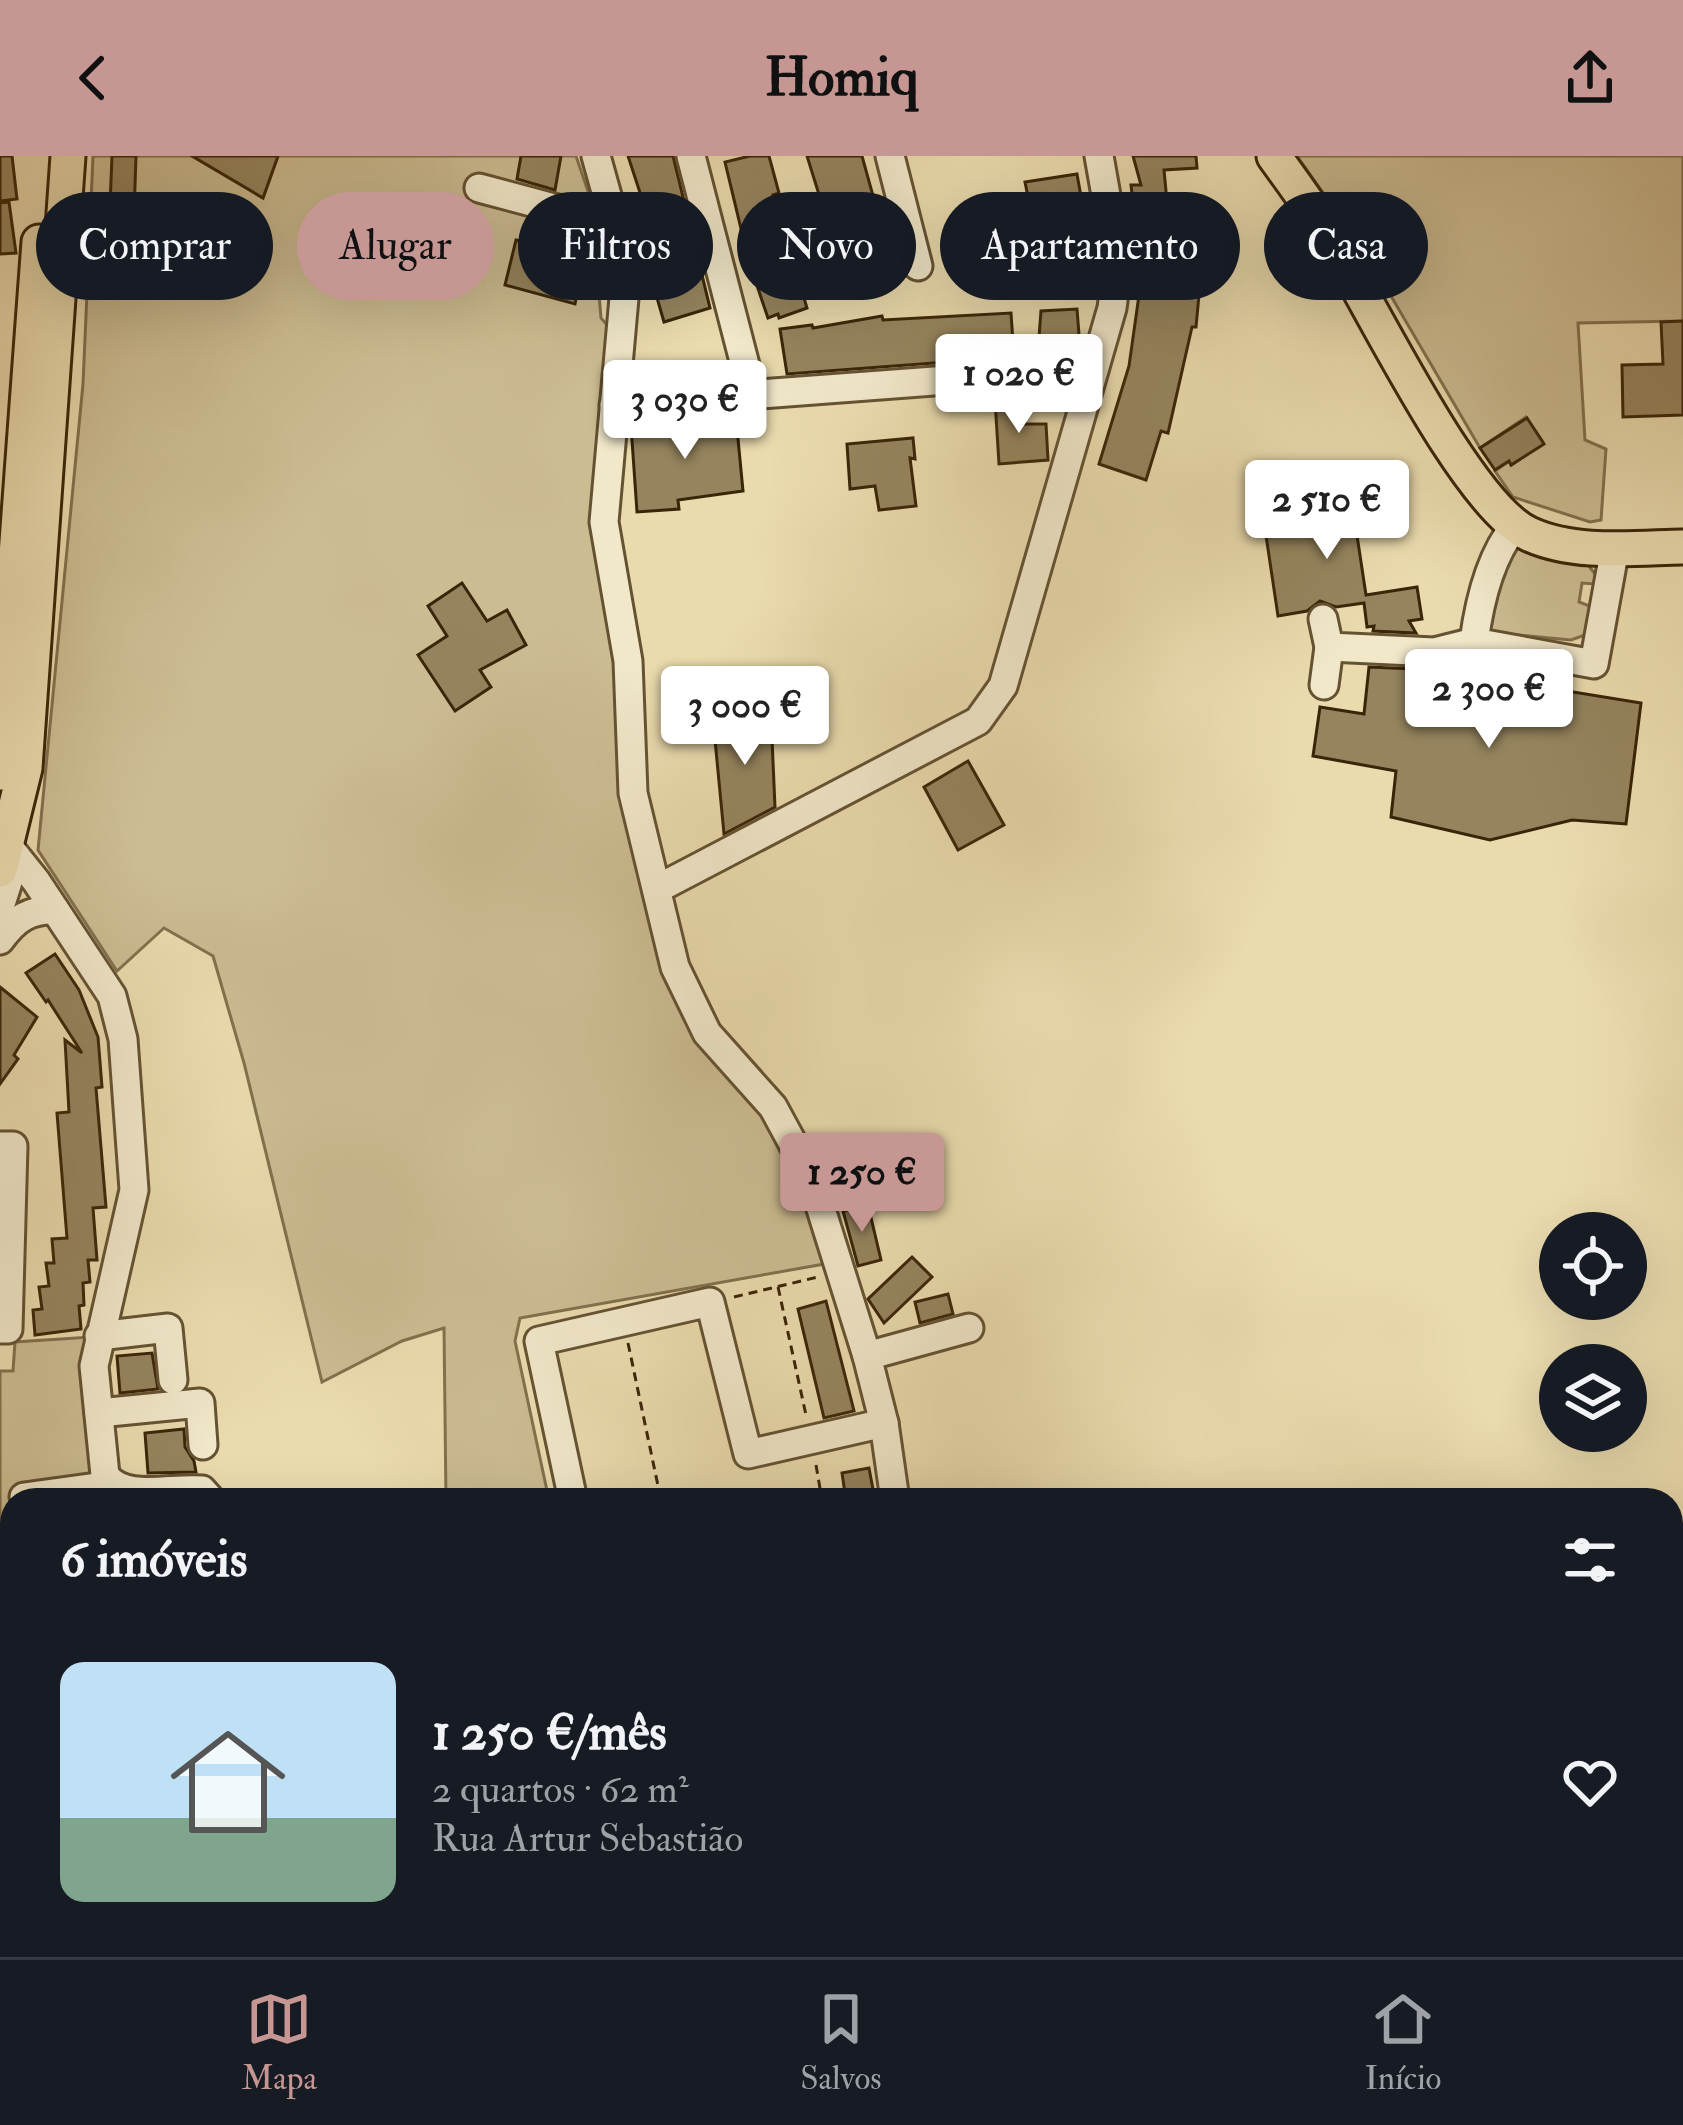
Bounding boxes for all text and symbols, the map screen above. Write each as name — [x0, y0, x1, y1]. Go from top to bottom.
text: Homiq — [765, 44, 918, 112]
icon: back — [60, 45, 126, 111]
icon: share — [1557, 45, 1623, 111]
chip: Comprar — [36, 192, 273, 300]
chip: Alugar — [297, 192, 494, 300]
chip: Filtros — [518, 192, 713, 300]
chip: Novo — [737, 192, 916, 300]
chip: Apartamento — [940, 192, 1240, 300]
chip: Casa — [1264, 192, 1428, 300]
pin: 1 020 € — [908, 334, 1130, 436]
text: 1 020 € — [963, 348, 1075, 397]
pin: 3 030 € — [574, 360, 796, 462]
text: 3 030 € — [630, 374, 740, 423]
pin: 2 510 € — [1216, 460, 1438, 562]
text: 2 510 € — [1272, 474, 1382, 523]
pin: 2 300 € — [1378, 649, 1600, 751]
text: 2 300 € — [1432, 663, 1546, 712]
pin: 3 000 € — [634, 666, 856, 768]
text: 3 000 € — [688, 680, 802, 729]
pin: 1 250 € — [751, 1133, 973, 1235]
text: 1 250 € — [807, 1147, 917, 1196]
map controls — [1539, 1212, 1647, 1452]
button: locate — [1539, 1212, 1647, 1320]
button: layers — [1539, 1344, 1647, 1452]
icon: filters — [1557, 1527, 1623, 1593]
text: 6 imóveis — [60, 1528, 247, 1592]
text: 1 250 €/mês — [432, 1701, 667, 1765]
icon: home — [156, 1710, 300, 1854]
icon: heart — [1557, 1749, 1623, 1815]
text: 2 quartos · 62 m² — [432, 1765, 689, 1814]
text: Rua Artur Sebastião — [432, 1814, 743, 1863]
tab: Mapa — [242, 1986, 317, 2099]
tab: Salvos — [800, 1986, 882, 2099]
tab: Início — [1365, 1986, 1441, 2099]

